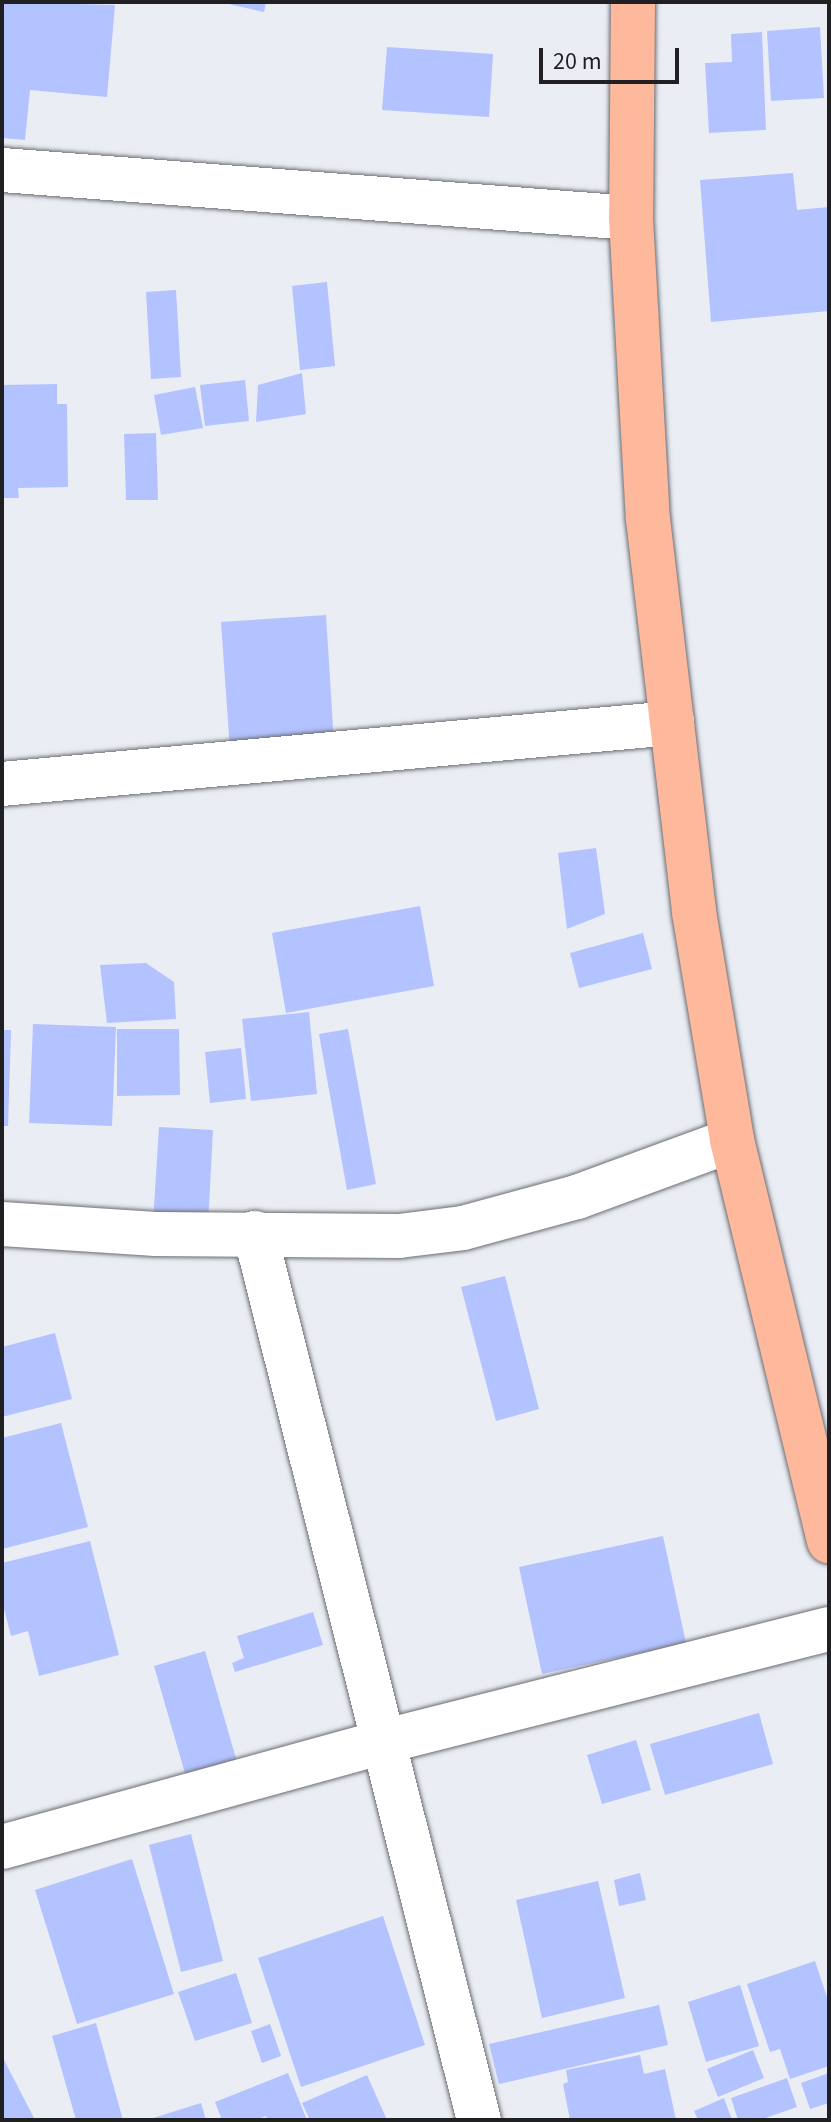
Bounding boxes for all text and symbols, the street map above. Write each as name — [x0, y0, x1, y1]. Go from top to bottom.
scale bar — [543, 32, 683, 82]
text: 20 m — [553, 44, 602, 79]

